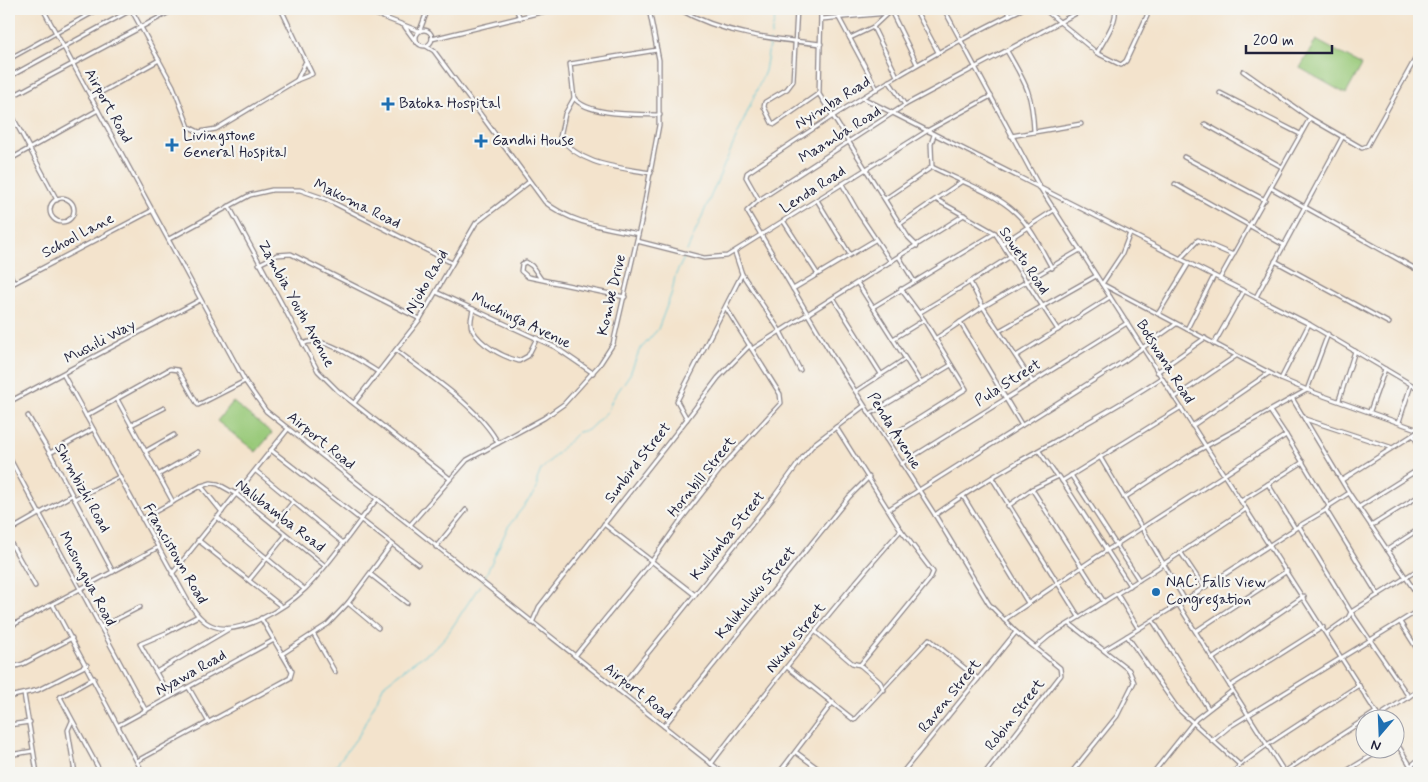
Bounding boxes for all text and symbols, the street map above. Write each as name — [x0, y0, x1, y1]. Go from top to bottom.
scale bar — [1246, 22, 1332, 54]
text: 200 m — [1253, 31, 1294, 51]
street label: Airport Road — [79, 65, 137, 147]
street label: Nyimba Road — [791, 72, 875, 134]
place label: Batoka Hospital — [399, 94, 501, 114]
marker: Batoka Hospital — [381, 97, 395, 111]
street label: Maamba Road — [795, 102, 885, 168]
place label: Livingstone General Hospital — [183, 126, 286, 163]
place label: Gandhi House — [492, 131, 574, 151]
marker: Gandhi House — [474, 134, 488, 148]
marker: Livingstone General Hospital — [165, 138, 179, 152]
street label: Lenda Road — [776, 161, 850, 219]
street label: Makoma Road — [310, 174, 404, 234]
street label: School Lane — [39, 209, 117, 263]
street label: Soweto Road — [994, 223, 1054, 299]
street label: Zambia Youth Avenue — [253, 237, 339, 371]
street label: Njoko Raod — [401, 246, 453, 318]
street label: Kombe Drive — [593, 252, 631, 338]
street label: Muchinga Avenue — [467, 288, 574, 355]
street label: Mushili Way — [61, 315, 139, 369]
street label: Botswana Road — [1131, 316, 1199, 408]
street label: Pula Street — [971, 355, 1045, 411]
street label: Penda Avenue — [862, 389, 926, 473]
street label: Airport Road — [283, 407, 359, 475]
street label: Sunbird Street — [600, 419, 676, 507]
street label: Hornbill Street — [663, 432, 741, 521]
street label: Shimbizhi Road — [49, 440, 115, 536]
street label: Nalubamba Road — [231, 475, 329, 557]
street label: Kwilimba Street — [686, 487, 770, 585]
street label: Francistown Road — [138, 500, 212, 608]
street label: Musungwa Road — [54, 528, 120, 630]
street label: Kalukuluku Street — [711, 543, 801, 643]
place label: NAC: Falls View Congregation — [1166, 573, 1266, 611]
marker: NAC: Falls View Congregation — [1150, 586, 1162, 598]
street label: Nkuku Street — [762, 599, 831, 677]
street label: Nyawa Road — [152, 645, 230, 701]
street label: Raven Street — [914, 655, 986, 737]
street label: Airport Road — [599, 659, 677, 725]
street label: Robin Street — [981, 675, 1049, 755]
north arrow — [1356, 710, 1406, 760]
text: N — [1369, 735, 1383, 755]

